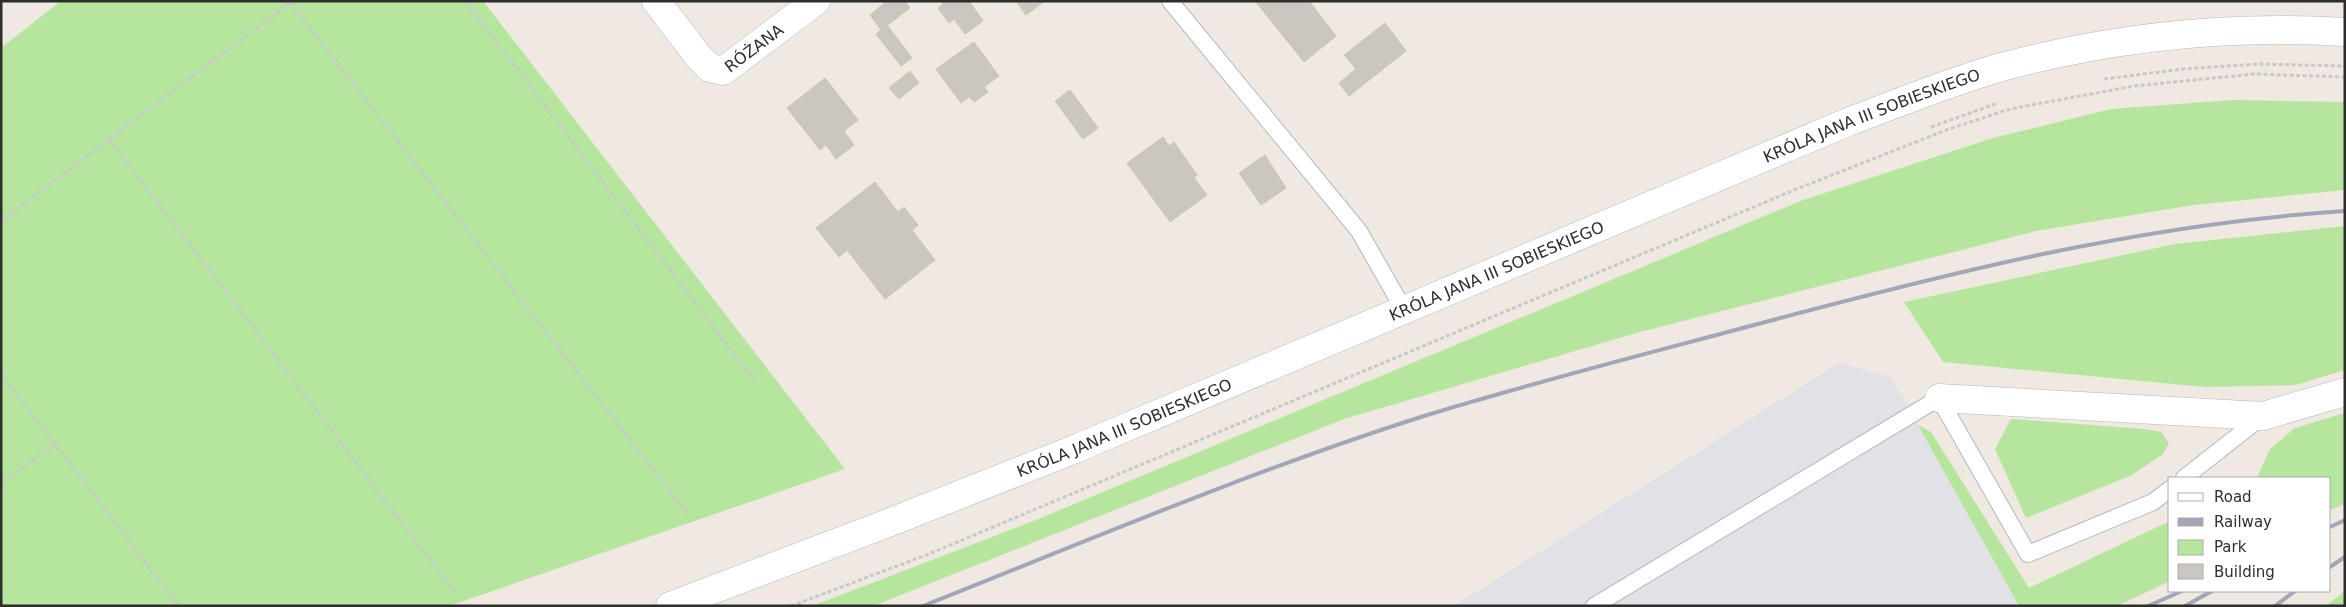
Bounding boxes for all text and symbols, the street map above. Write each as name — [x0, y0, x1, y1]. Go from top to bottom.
street label: RÓŻANA — [721, 20, 787, 76]
street label: KRÓLA JANA III SOBIESKIEGO — [1760, 65, 1982, 166]
street label: KRÓLA JANA III SOBIESKIEGO — [1386, 217, 1607, 325]
street label: KRÓLA JANA III SOBIESKIEGO — [1014, 374, 1235, 481]
legend — [2168, 477, 2331, 592]
text: Road — [2214, 488, 2252, 506]
text: Railway — [2214, 513, 2272, 531]
text: Park — [2214, 538, 2247, 556]
text: Building — [2214, 563, 2275, 581]

